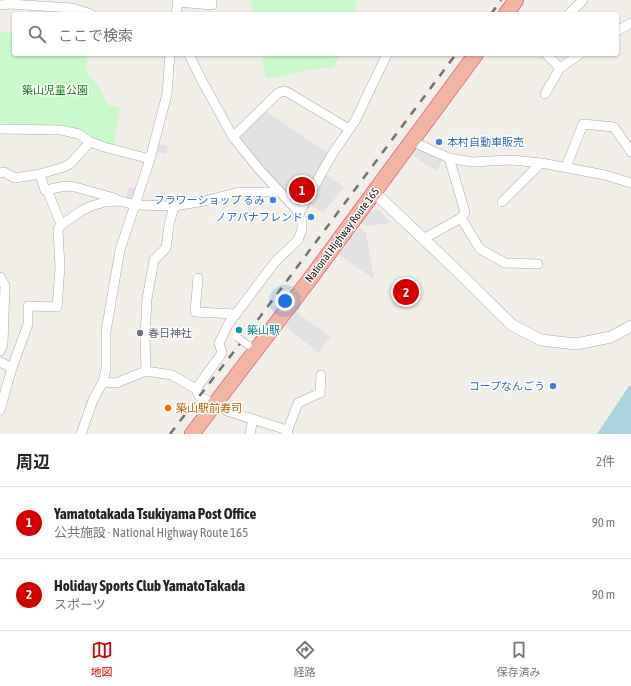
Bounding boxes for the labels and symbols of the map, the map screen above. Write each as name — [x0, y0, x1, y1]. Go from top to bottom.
park label: 築山児童公園 — [22, 84, 88, 96]
place label: 本村自動車販売 — [447, 136, 524, 148]
marker: 本村自動車販売 — [434, 137, 444, 147]
pin: 1 — [289, 175, 315, 205]
street label: National Highway Route 165 — [302, 185, 382, 285]
place label: フラワーショップ るみ — [154, 194, 265, 206]
marker: フラワーショップ るみ — [268, 195, 278, 205]
place label: ノアパナフレンド — [215, 211, 303, 223]
marker: ノアパナフレンド — [306, 212, 316, 222]
pin: 2 — [393, 277, 419, 307]
your location — [275, 291, 295, 311]
place label: 築山駅 — [247, 324, 280, 336]
marker: 築山駅 — [234, 325, 244, 335]
place label: 春日神社 — [148, 327, 192, 339]
marker: 春日神社 — [135, 328, 145, 338]
place label: コープなんごう — [469, 380, 545, 392]
marker: コープなんごう — [548, 381, 558, 391]
place label: 築山駅前寿司 — [176, 402, 242, 414]
marker: 築山駅前寿司 — [163, 403, 173, 413]

